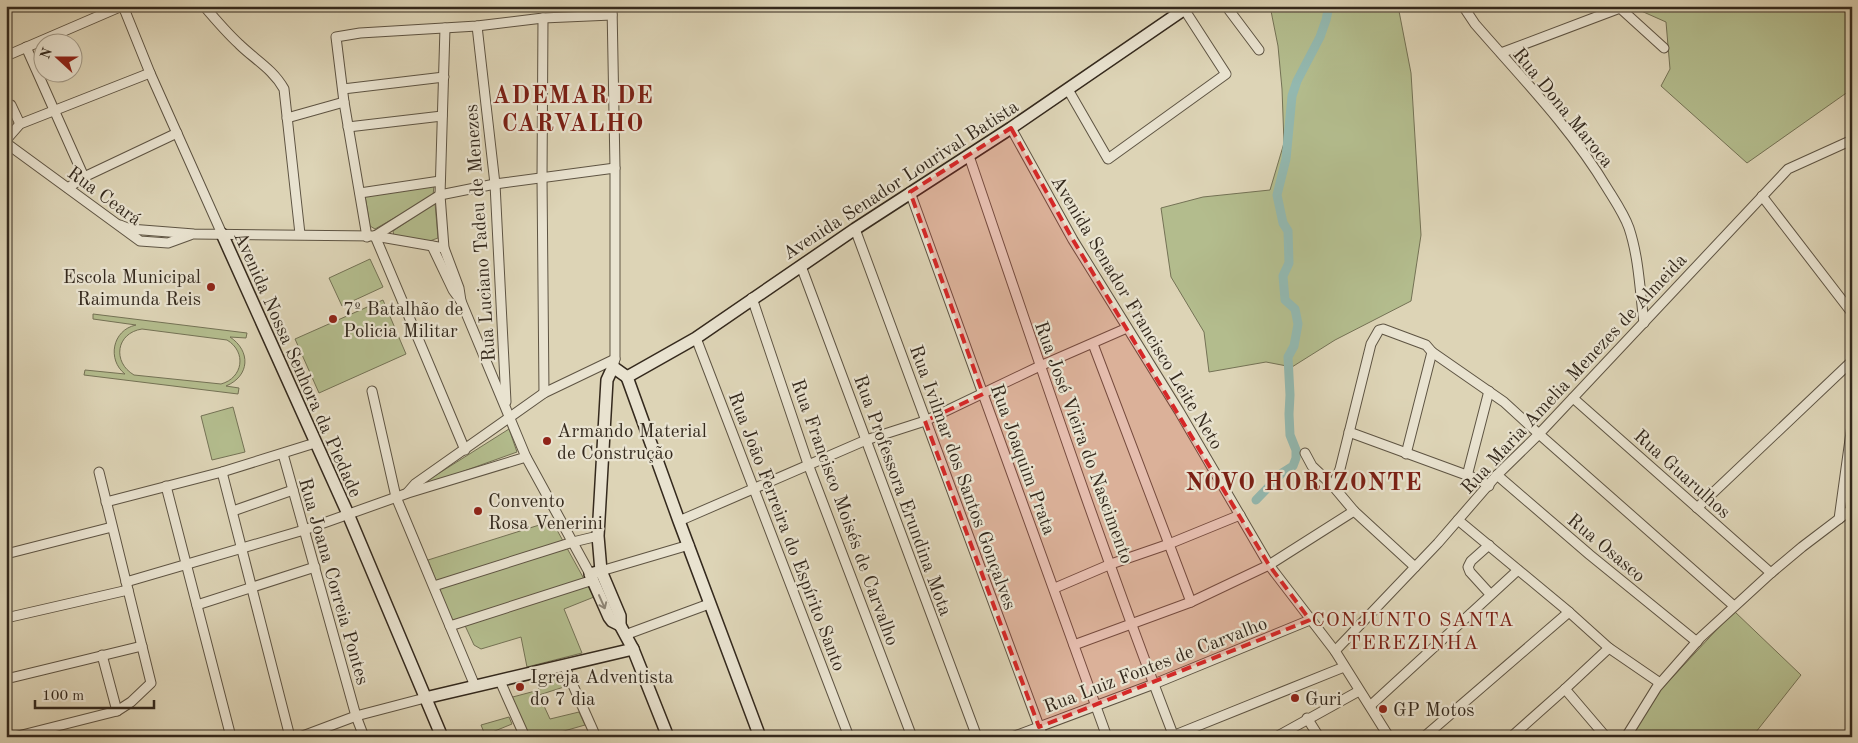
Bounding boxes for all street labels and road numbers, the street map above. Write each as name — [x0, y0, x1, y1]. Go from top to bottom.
street label: Rua Dona Maroca — [1508, 45, 1616, 172]
street label: Avenida Senador Lourival Batista — [780, 97, 1023, 264]
street label: Rua Luciano Tadeu de Menezes — [463, 103, 500, 362]
street label: Rua Ceará — [63, 164, 145, 230]
street label: Avenida Senador Francisco Leite Neto — [1046, 173, 1225, 453]
street label: Avenida Nossa Senhora da Piedade — [229, 229, 364, 501]
street label: Rua Maria Amelia Menezes de Almeida — [1458, 250, 1692, 499]
street label: Rua José Vieira do Nascimento — [1030, 319, 1135, 567]
street label: Rua Ivilmar dos Santos Gonçalves — [905, 343, 1018, 613]
street label: Rua Professora Erundina Mota — [849, 373, 954, 619]
street label: Rua Francisco Moisés de Carvalho — [786, 377, 901, 649]
street label: Rua Joaquim Prata — [986, 382, 1058, 538]
street label: Rua João Ferreira do Espírito Santo — [724, 390, 848, 674]
street label: Rua Guarulhos — [1629, 427, 1733, 523]
street label: Rua Joana Correia Pontes — [294, 476, 371, 687]
street label: Rua Osasco — [1563, 511, 1648, 587]
street label: Rua Luiz Fontes de Carvalho — [1041, 615, 1270, 718]

